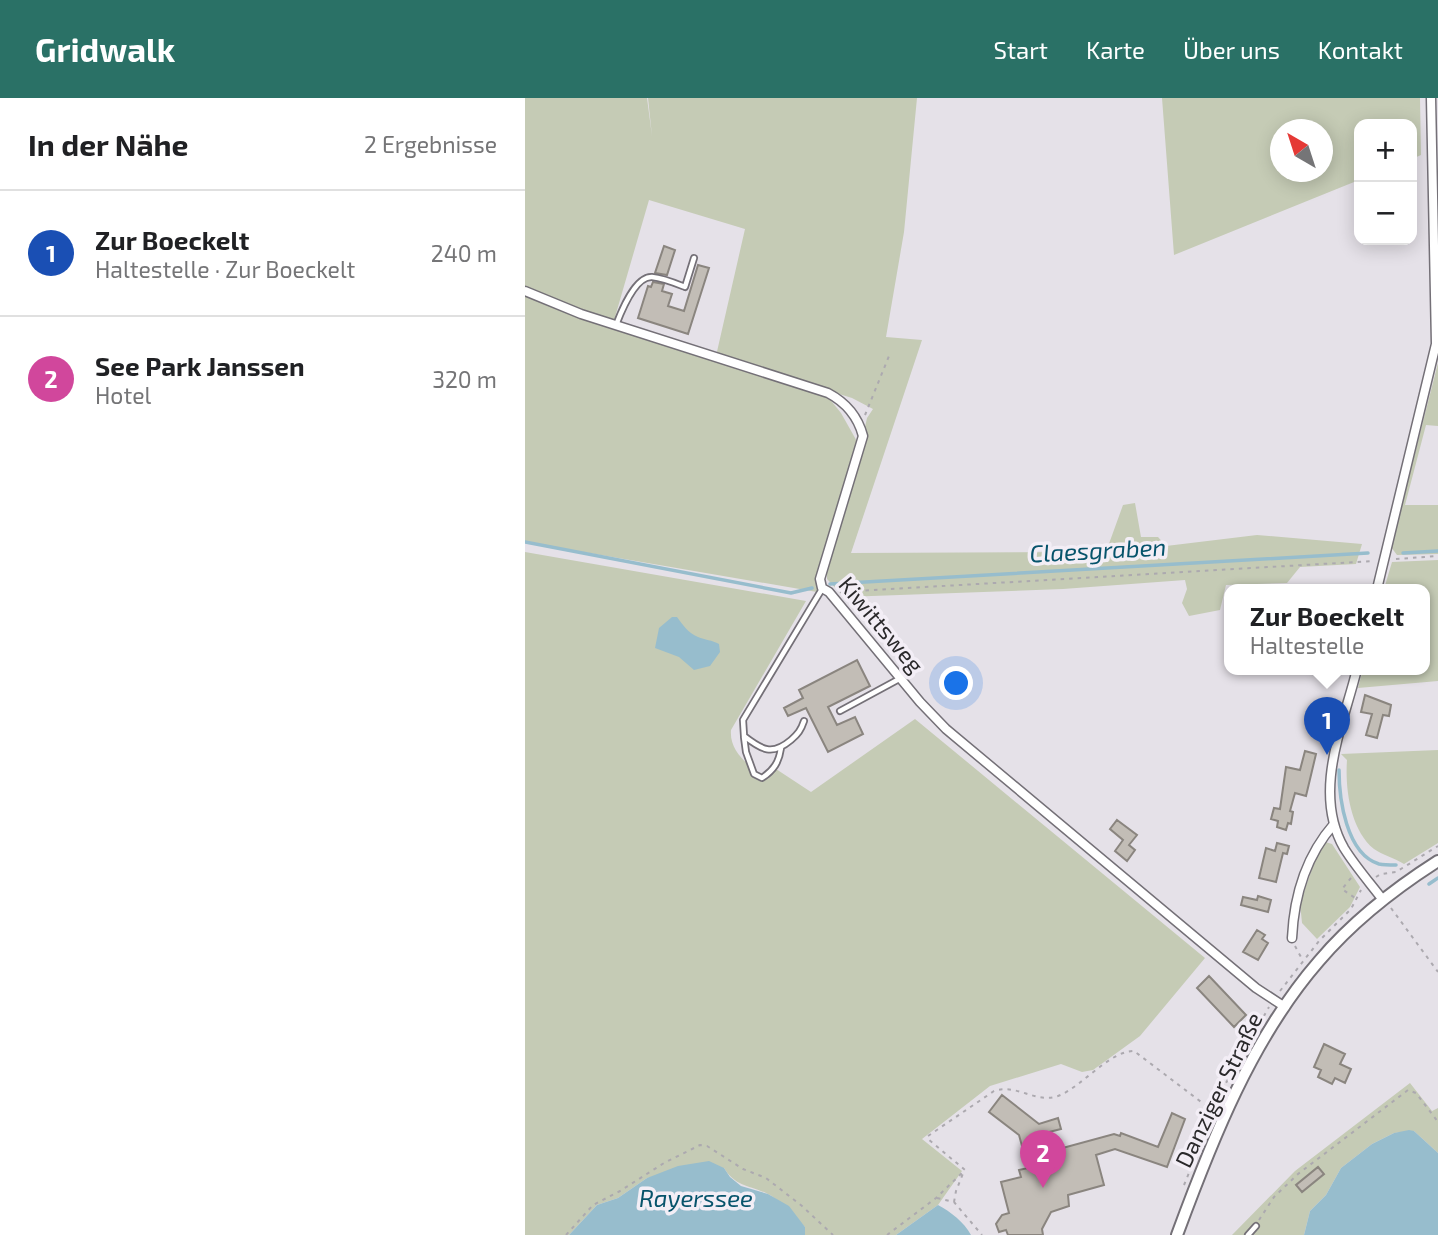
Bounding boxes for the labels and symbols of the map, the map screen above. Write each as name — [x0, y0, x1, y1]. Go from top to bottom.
north arrow — [1270, 119, 1333, 182]
water label: Claesgraben — [1029, 531, 1167, 568]
street label: Kiwittsweg — [833, 570, 930, 678]
your location — [939, 666, 973, 700]
pin: 1 — [1304, 697, 1350, 755]
street label: Danziger Straße — [1168, 1008, 1268, 1172]
pin: 2 — [1020, 1130, 1066, 1188]
water label: Rayerssee — [639, 1183, 753, 1212]

